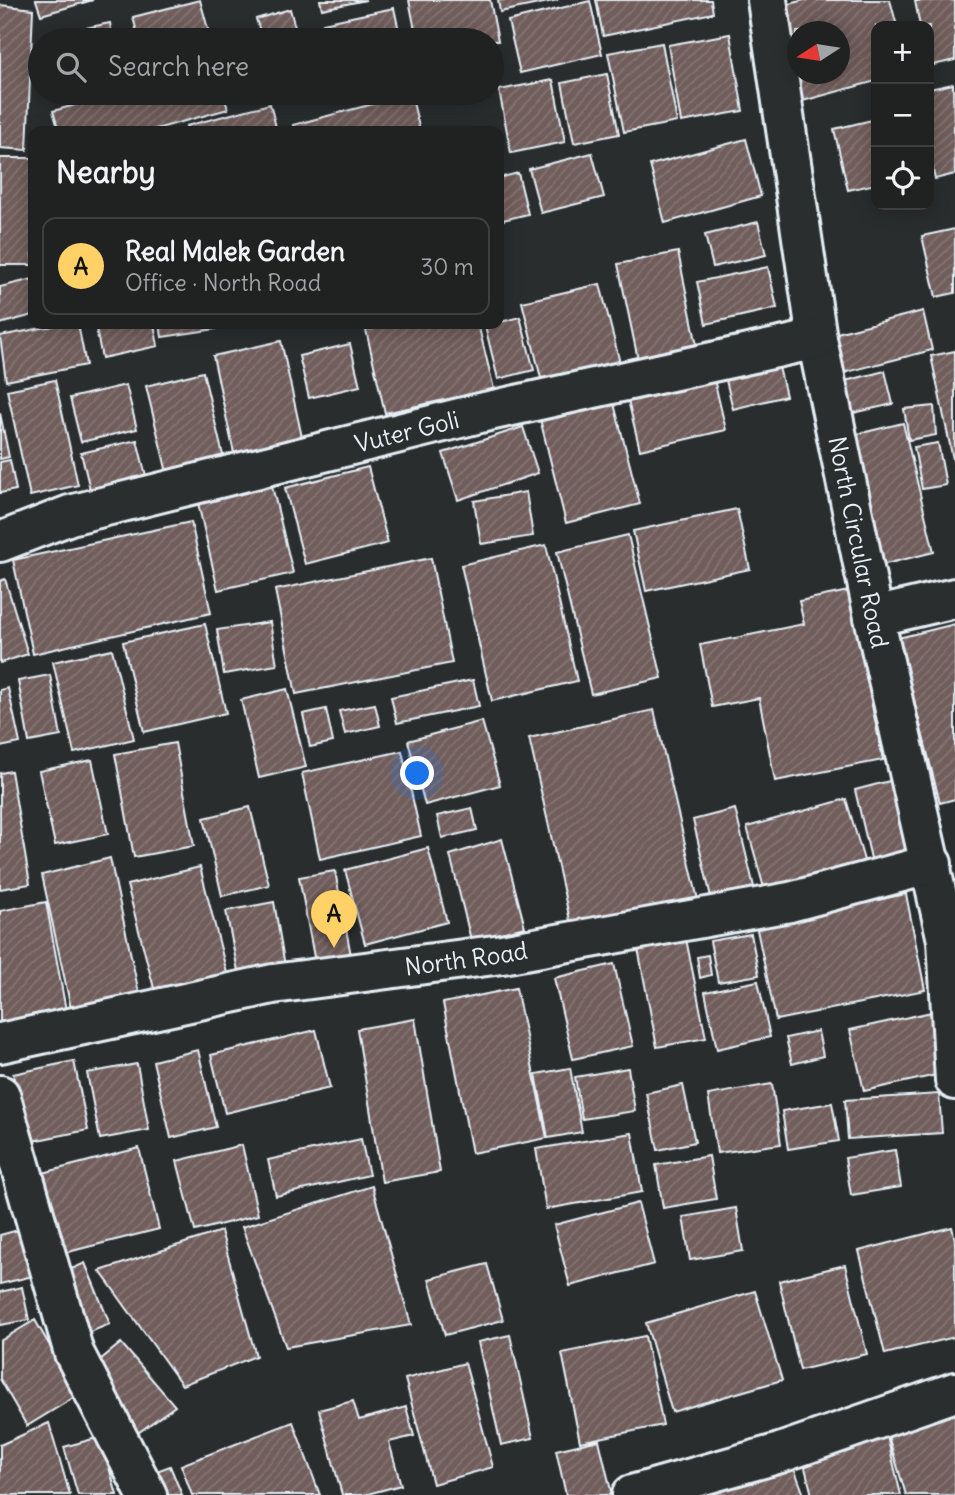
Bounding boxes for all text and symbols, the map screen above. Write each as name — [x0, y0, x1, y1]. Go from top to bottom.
north arrow — [787, 21, 850, 84]
map controls — [871, 21, 934, 210]
button: + — [871, 21, 934, 84]
search box — [28, 28, 504, 105]
icon: search — [52, 48, 90, 86]
text: Search here — [108, 50, 249, 83]
button: − — [871, 84, 934, 147]
button: locate — [871, 147, 934, 210]
text: Nearby — [56, 153, 156, 191]
text: Real Malek Garden — [125, 235, 345, 268]
text: A — [74, 252, 88, 281]
text: 30 m — [420, 252, 474, 281]
text: Office · North Road — [125, 268, 321, 297]
street label: Vuter Goli — [352, 404, 462, 459]
street label: North Circular Road — [822, 434, 896, 651]
your location — [400, 756, 434, 790]
pin: A — [311, 890, 357, 948]
street label: North Road — [403, 935, 530, 982]

